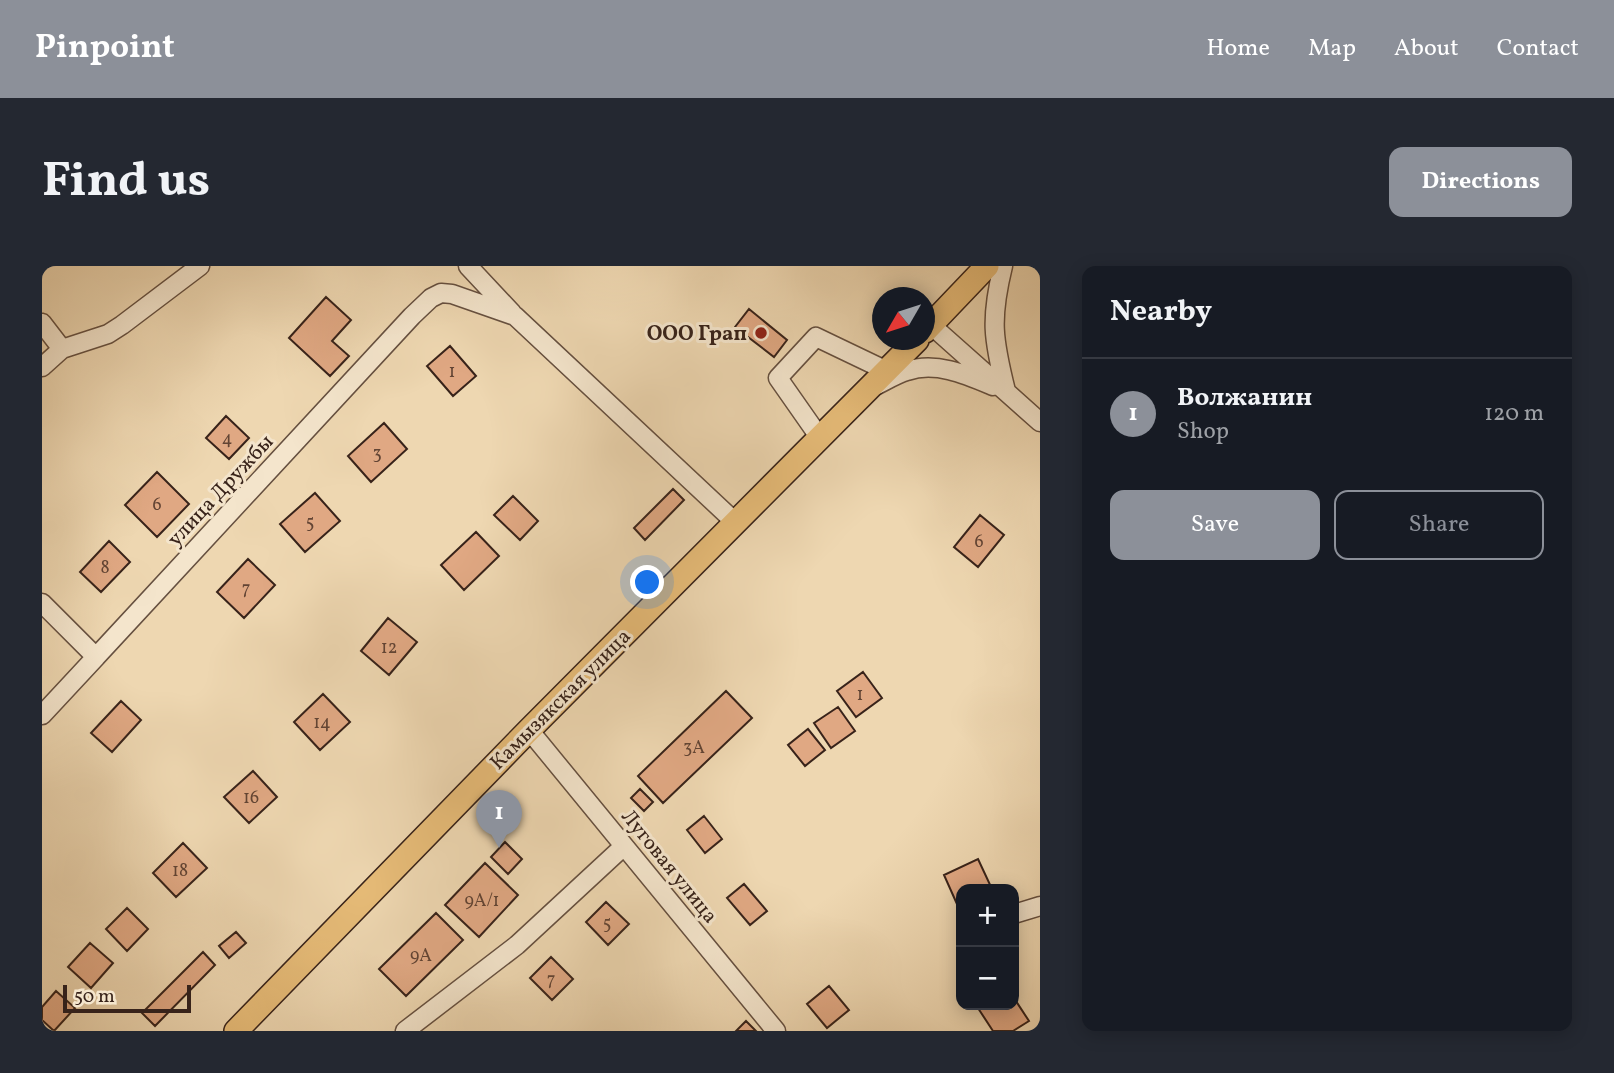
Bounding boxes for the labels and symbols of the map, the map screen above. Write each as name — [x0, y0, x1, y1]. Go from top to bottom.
north arrow — [872, 287, 935, 350]
place label: ООО Грап — [647, 320, 747, 349]
marker: ООО Грап — [753, 325, 769, 341]
house number: 1 — [449, 360, 455, 385]
house number: 4 — [222, 427, 232, 452]
street label: улица Дружбы — [161, 428, 281, 553]
house number: 3 — [372, 442, 382, 467]
house number: 6 — [152, 493, 162, 518]
house number: 5 — [306, 511, 314, 536]
house number: 6 — [974, 530, 984, 555]
house number: 8 — [100, 556, 110, 581]
your location — [630, 565, 664, 599]
house number: 7 — [242, 577, 250, 602]
street label: Камызякская улица — [484, 623, 638, 777]
house number: 12 — [381, 636, 397, 661]
house number: 1 — [857, 683, 863, 708]
house number: 14 — [313, 711, 331, 736]
house number: 3А — [683, 736, 705, 761]
house number: 16 — [243, 786, 259, 811]
pin: 1 — [476, 790, 522, 848]
street label: Луговая улица — [614, 804, 724, 930]
house number: 18 — [172, 859, 188, 884]
house number: 9А/1 — [464, 889, 500, 914]
house number: 5 — [603, 912, 611, 937]
house number: 9А — [410, 944, 432, 969]
house number: 7 — [547, 968, 555, 993]
scale bar — [63, 982, 191, 1014]

